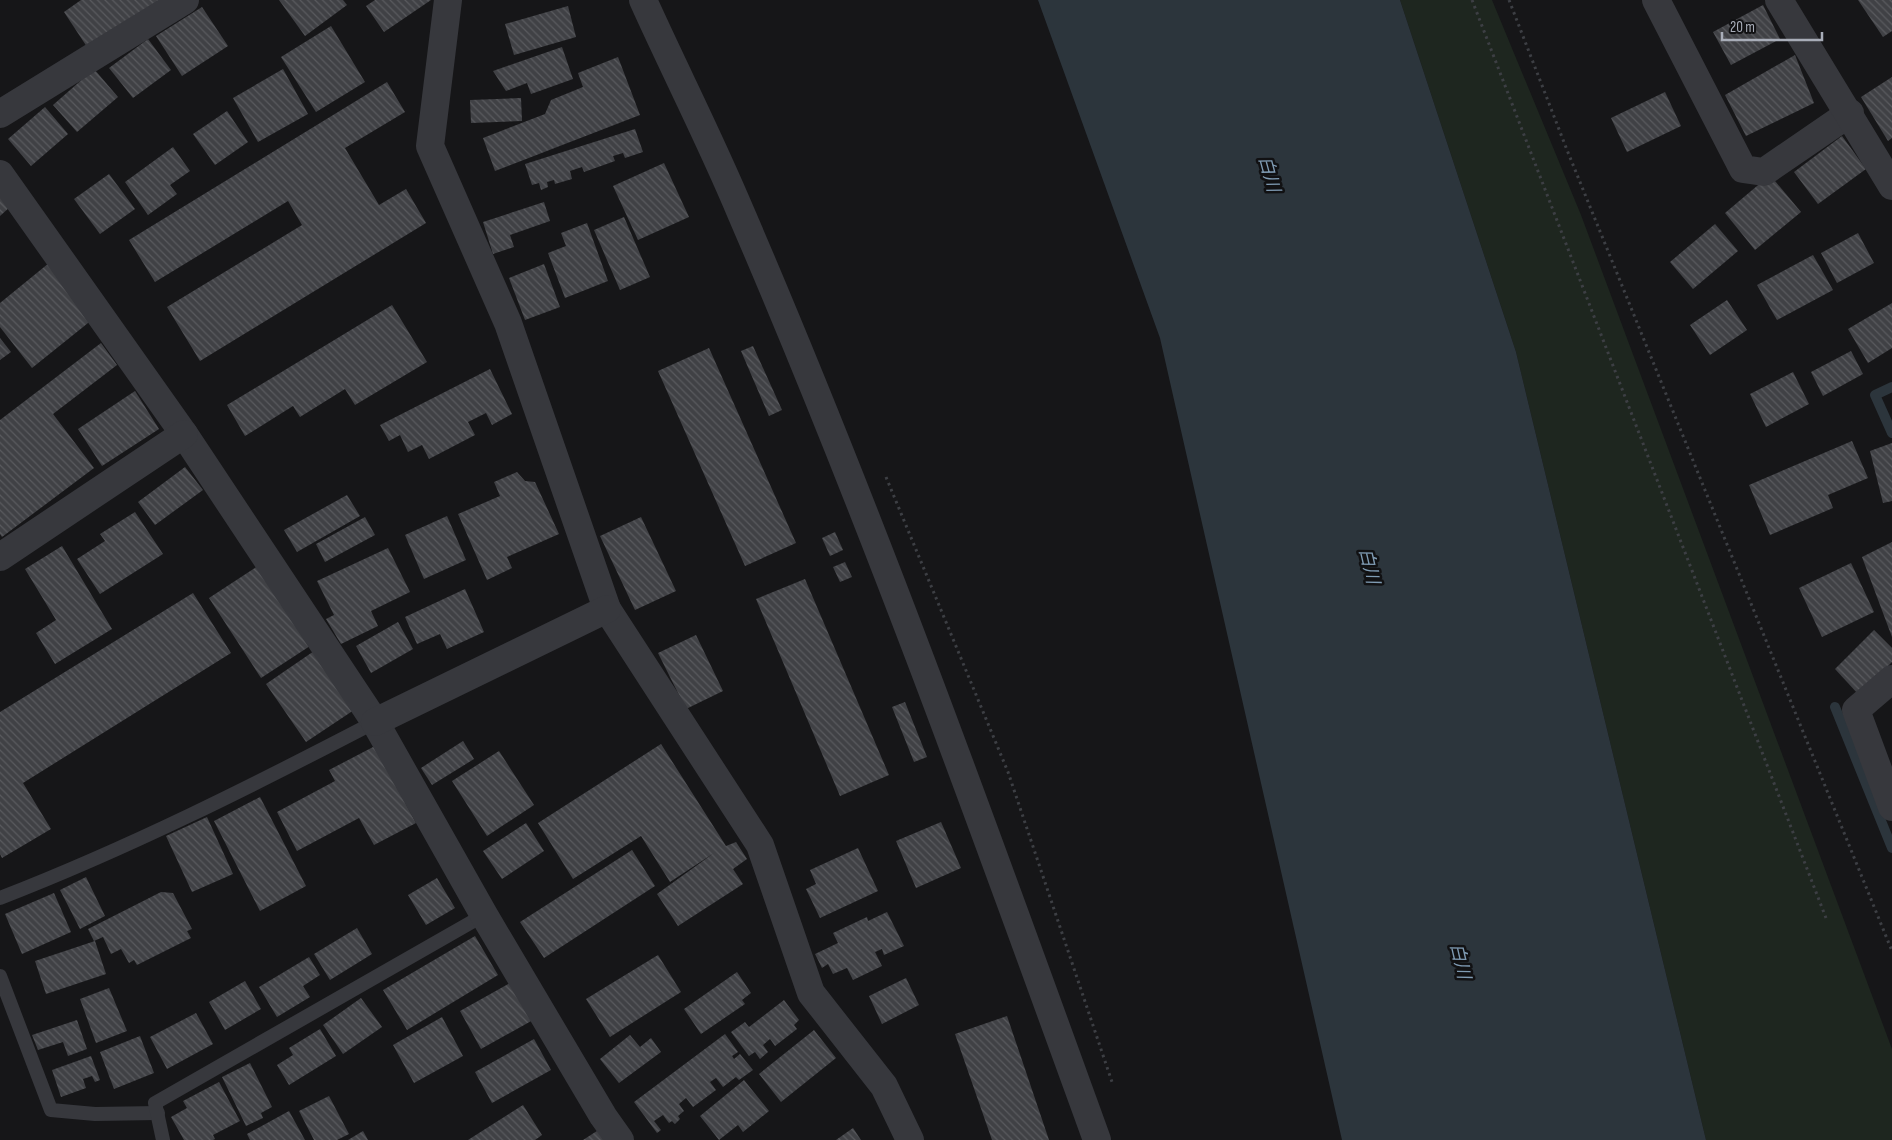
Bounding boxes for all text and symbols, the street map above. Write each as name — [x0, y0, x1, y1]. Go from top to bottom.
scale bar — [1722, 10, 1822, 42]
text: 20 m — [1730, 18, 1755, 37]
water label: 白川 — [1254, 154, 1284, 196]
water label: 白川 — [1355, 546, 1384, 588]
water label: 白川 — [1446, 941, 1475, 983]

